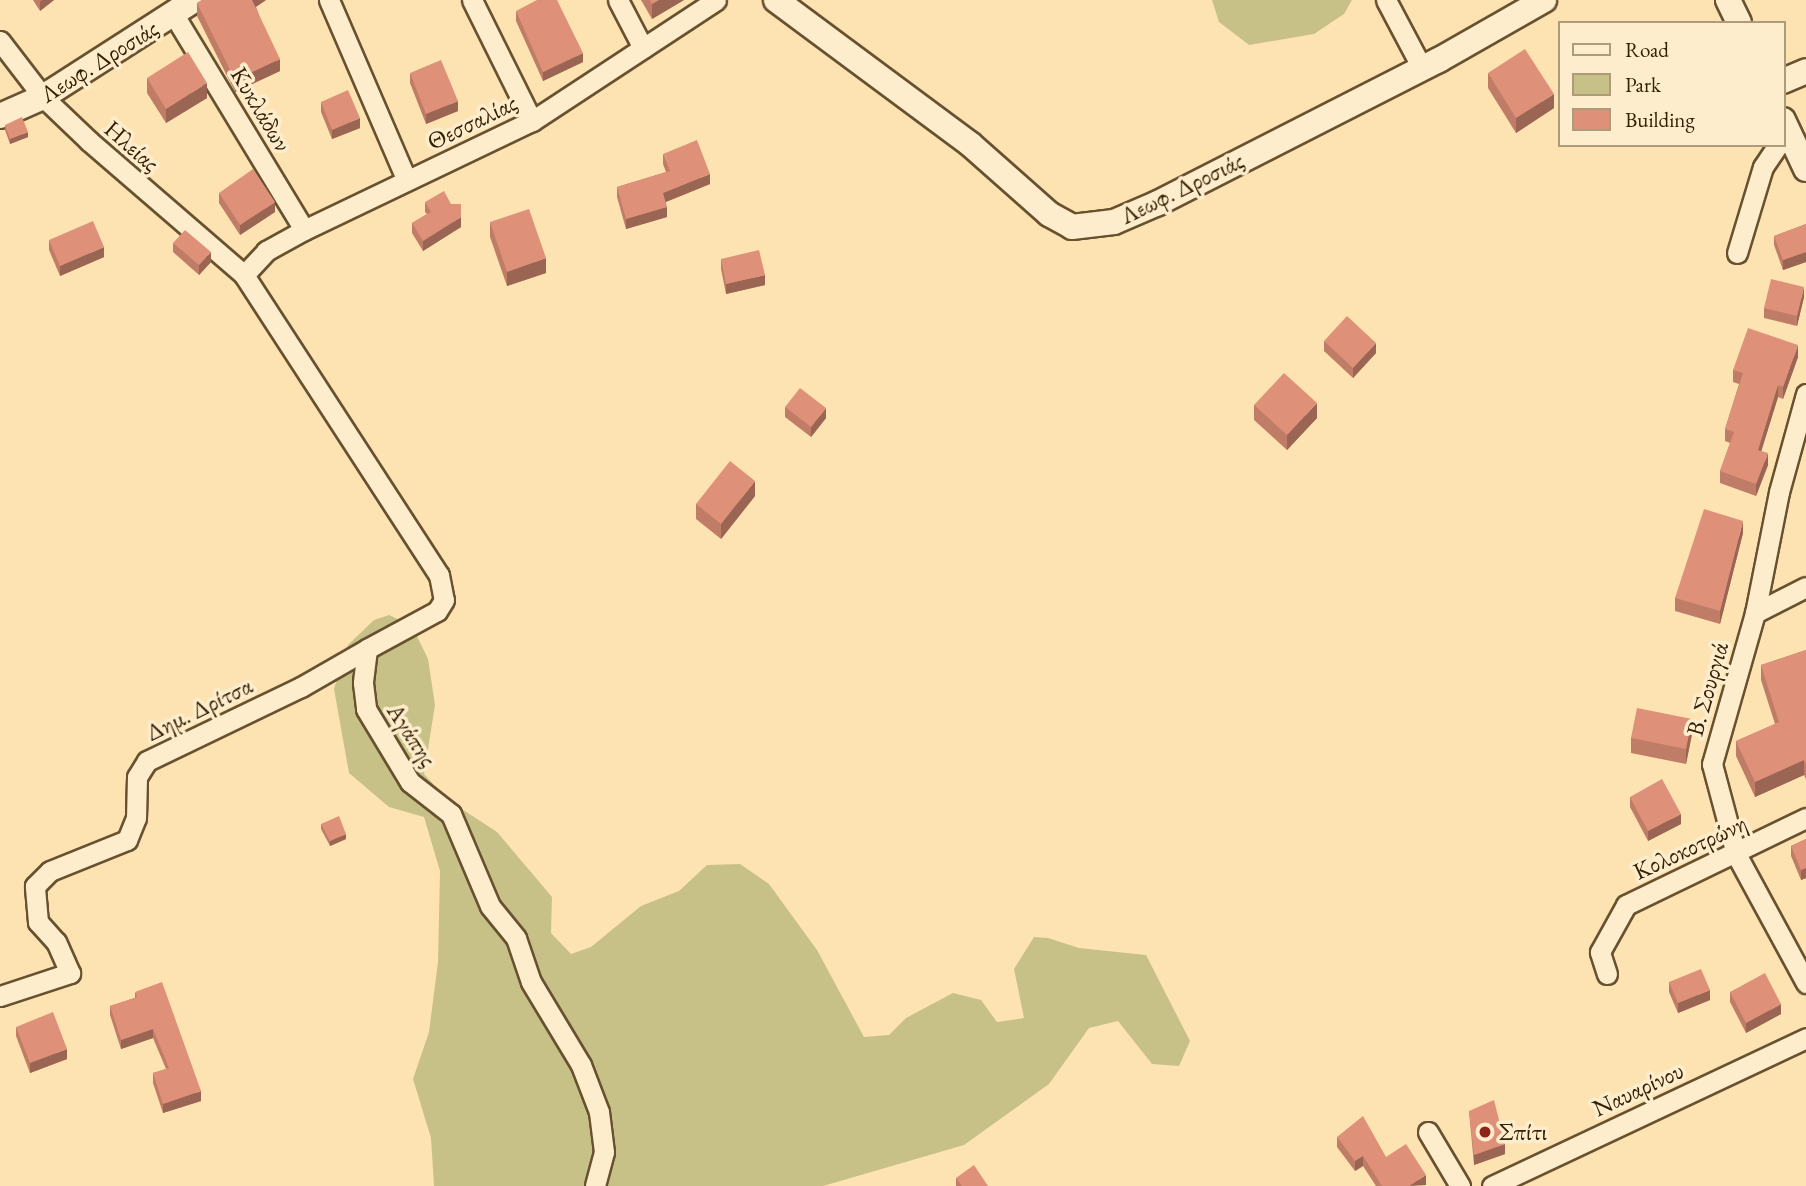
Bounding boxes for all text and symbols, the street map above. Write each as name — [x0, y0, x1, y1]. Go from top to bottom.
street label: Λεωφ. Δροσιάς — [35, 13, 163, 109]
legend — [1558, 21, 1785, 147]
text: Road — [1625, 36, 1669, 63]
street label: Κυκλάδων — [225, 62, 297, 156]
text: Park — [1625, 71, 1661, 98]
street label: Θεσσαλίας — [422, 88, 522, 156]
text: Building — [1625, 106, 1695, 133]
street label: Ηλείας — [99, 114, 165, 178]
street label: Λεωφ. Δροσιάς — [1116, 146, 1248, 230]
street label: Β. Σουργιά — [1680, 639, 1734, 739]
street label: Δημ. Δρίτσα — [141, 671, 257, 747]
street label: Αγάπης — [381, 698, 443, 772]
street label: Κολοκοτρώνη — [1629, 808, 1751, 886]
street label: Ναυαρίνου — [1588, 1055, 1688, 1123]
place label: Σπίτι — [1499, 1118, 1547, 1146]
marker: Σπίτι — [1477, 1124, 1493, 1140]

